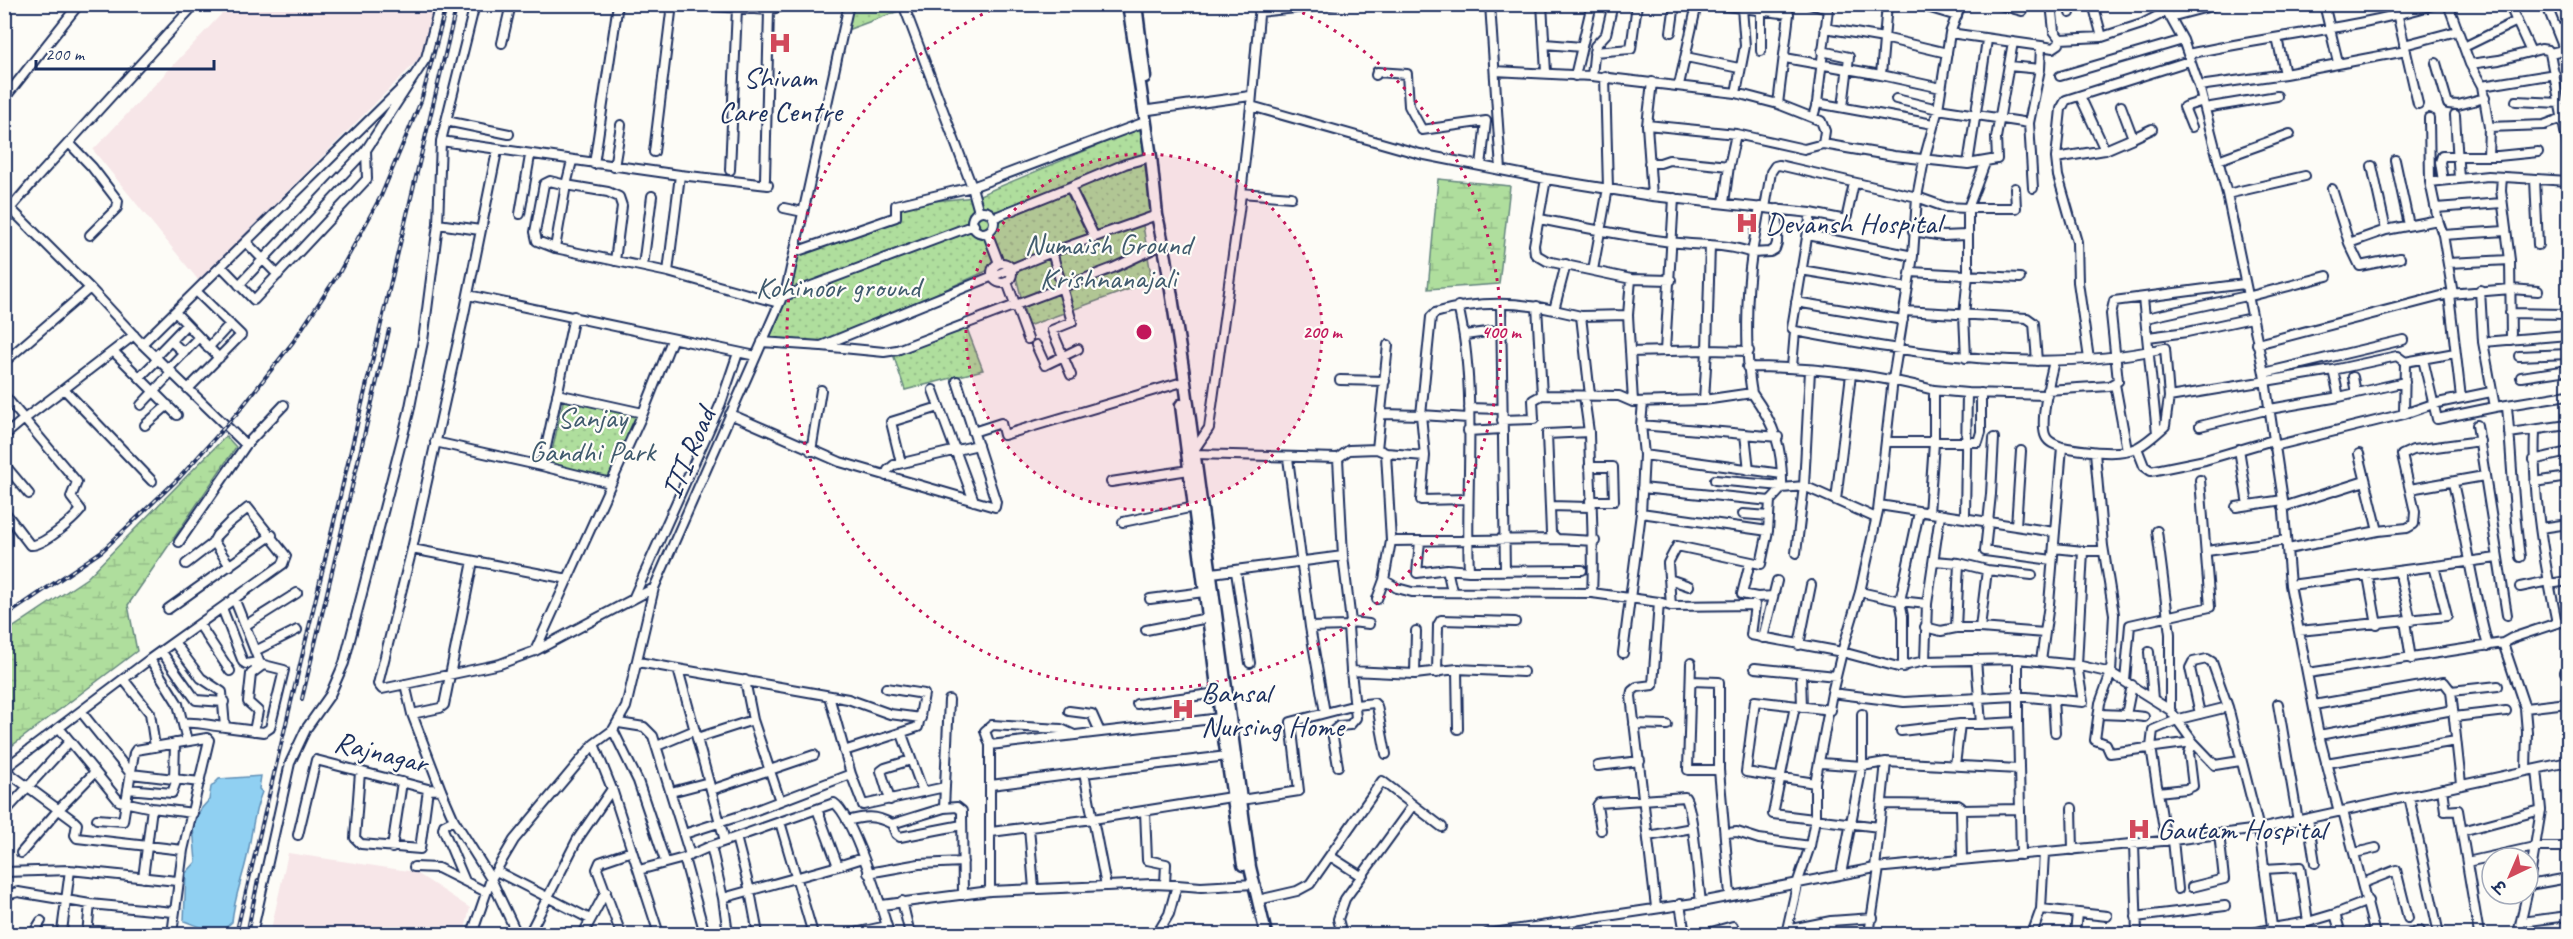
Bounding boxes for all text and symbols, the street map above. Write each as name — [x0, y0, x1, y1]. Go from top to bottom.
hospital icon: Shivam Care Centre — [767, 30, 793, 56]
scale bar — [36, 33, 214, 71]
text: 200 m — [45, 43, 86, 65]
place label: Shivam Care Centre — [718, 58, 844, 130]
place label: Devansh Hospital — [1765, 204, 1946, 242]
hospital icon: Devansh Hospital — [1734, 210, 1760, 236]
park label: Numaish Ground Krishnanajali — [1024, 225, 1196, 297]
park label: Kohinoor ground — [756, 268, 925, 306]
text: 200 m — [1303, 321, 1343, 343]
text: 400 m — [1482, 321, 1522, 343]
centre of rings — [1134, 322, 1154, 342]
park label: Sanjay Gandhi Park — [529, 398, 657, 470]
street label: ITI Road — [652, 398, 726, 504]
place label: Bansal Nursing Home — [1201, 673, 1346, 745]
hospital icon: Bansal Nursing Home — [1170, 696, 1196, 722]
street label: Rajnagar — [331, 722, 434, 783]
place label: Gautam Hospital — [2157, 810, 2331, 848]
hospital icon: Gautam Hospital — [2126, 816, 2152, 842]
north arrow — [2480, 846, 2540, 906]
text: उ — [2489, 874, 2512, 898]

